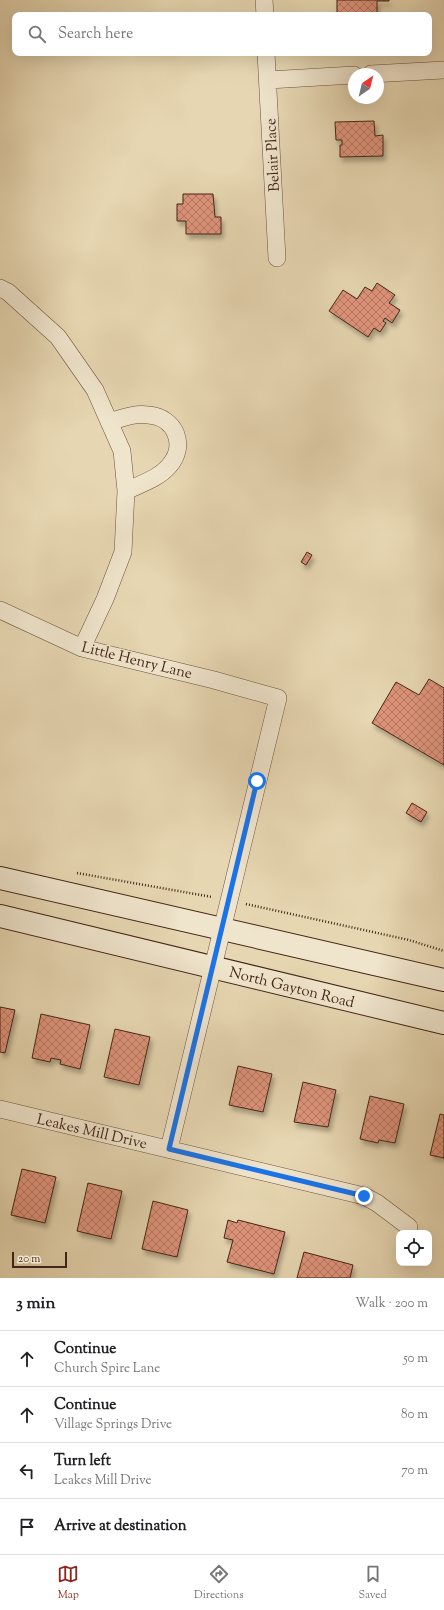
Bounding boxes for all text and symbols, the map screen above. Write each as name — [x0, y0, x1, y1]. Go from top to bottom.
search box — [12, 12, 432, 56]
icon: search — [26, 23, 48, 45]
text: Search here — [58, 24, 133, 45]
north arrow — [348, 68, 384, 104]
street label: Belair Place — [261, 118, 286, 192]
street label: Little Henry Lane — [79, 638, 194, 685]
route start — [248, 772, 266, 790]
street label: North Gayton Road — [227, 963, 357, 1014]
street label: Leakes Mill Drive — [34, 1110, 149, 1155]
route end — [355, 1187, 373, 1205]
map controls — [396, 1230, 432, 1266]
button: locate — [396, 1230, 432, 1266]
scale bar — [12, 1250, 67, 1269]
text: 20 m — [18, 1251, 40, 1267]
text: 3 min — [16, 1292, 55, 1316]
text: Walk · 200 m — [355, 1295, 428, 1313]
text: Continue — [54, 1339, 116, 1360]
icon: ahead — [16, 1348, 38, 1370]
text: 50 m — [403, 1350, 428, 1368]
text: Church Spire Lane — [54, 1360, 160, 1378]
text: Continue — [54, 1395, 116, 1416]
icon: ahead — [16, 1404, 38, 1426]
text: 80 m — [401, 1406, 428, 1424]
text: Village Springs Drive — [54, 1416, 172, 1434]
text: Turn left — [54, 1451, 111, 1472]
icon: left — [16, 1460, 38, 1482]
text: 70 m — [401, 1462, 428, 1480]
text: Leakes Mill Drive — [54, 1472, 152, 1490]
icon: arrive — [16, 1516, 38, 1538]
text: Arrive at destination — [54, 1516, 187, 1537]
tab: Map — [57, 1563, 79, 1603]
tab: Directions — [194, 1563, 244, 1603]
tab: Saved — [358, 1563, 387, 1603]

